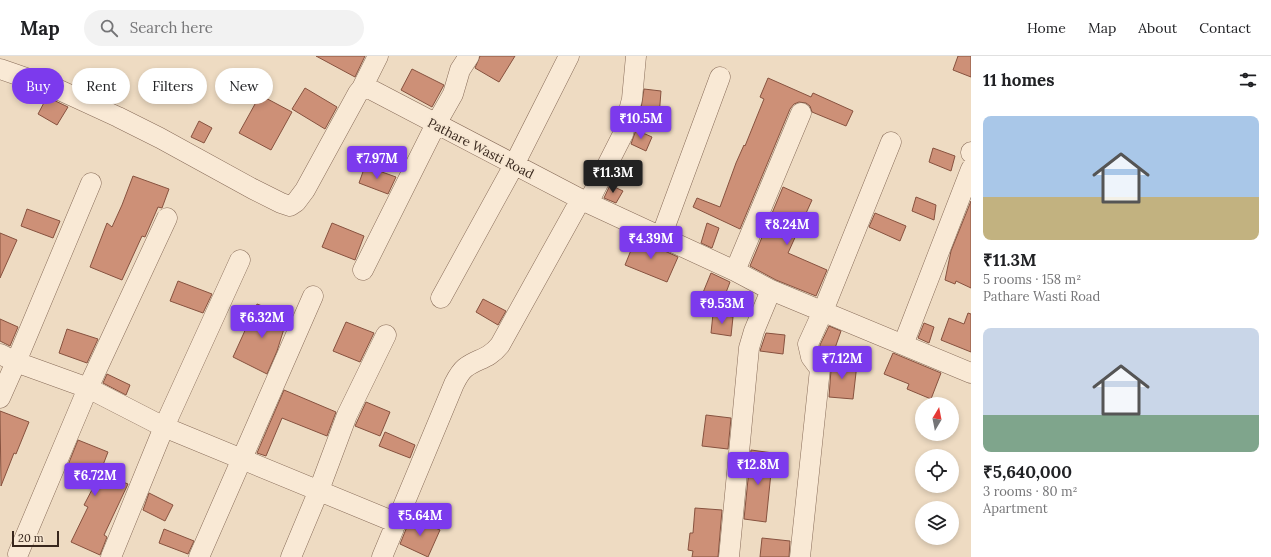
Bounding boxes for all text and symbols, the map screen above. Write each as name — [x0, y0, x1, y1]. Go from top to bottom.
search box — [84, 10, 364, 46]
text: Map — [20, 16, 60, 40]
icon: search — [98, 17, 120, 39]
text: Search here — [130, 18, 213, 37]
text: Home — [1027, 19, 1066, 37]
text: Map — [1088, 19, 1116, 37]
text: About — [1138, 19, 1177, 37]
text: Contact — [1199, 19, 1251, 37]
chip: Buy — [12, 68, 64, 104]
chip: Rent — [72, 68, 130, 104]
chip: Filters — [138, 68, 207, 104]
chip: New — [215, 68, 273, 104]
text: 11 homes — [983, 69, 1055, 91]
icon: filters — [1237, 69, 1259, 91]
pin: ₹10.5M — [608, 106, 674, 140]
text: ₹10.5M — [619, 110, 663, 127]
street label: Pathare Wasti Road — [425, 114, 537, 183]
icon: home — [1085, 142, 1157, 214]
pin: ₹7.97M — [344, 146, 410, 180]
text: ₹7.97M — [356, 150, 398, 167]
pin: ₹11.3M — [580, 160, 646, 194]
text: ₹11.3M — [593, 164, 633, 181]
pin: ₹8.24M — [754, 212, 820, 246]
text: ₹8.24M — [765, 216, 809, 233]
pin: ₹4.39M — [618, 226, 684, 260]
text: ₹4.39M — [629, 230, 673, 247]
text: ₹11.3M — [983, 249, 1037, 271]
text: 5 rooms · 158 m² — [983, 271, 1081, 288]
text: Pathare Wasti Road — [983, 288, 1100, 305]
pin: ₹9.53M — [689, 291, 755, 325]
text: ₹9.53M — [700, 295, 744, 312]
pin: ₹6.32M — [229, 305, 295, 339]
text: ₹6.32M — [240, 309, 284, 326]
pin: ₹7.12M — [809, 346, 875, 380]
text: ₹7.12M — [822, 350, 862, 367]
icon: home — [1085, 354, 1157, 426]
north arrow — [915, 397, 959, 441]
map controls — [915, 397, 959, 545]
button: locate — [915, 449, 959, 493]
pin: ₹12.8M — [725, 452, 791, 486]
text: ₹12.8M — [737, 456, 779, 473]
text: ₹5,640,000 — [983, 461, 1072, 483]
pin: ₹6.72M — [62, 463, 128, 497]
text: ₹6.72M — [73, 467, 117, 484]
text: 3 rooms · 80 m² — [983, 483, 1078, 500]
text: Apartment — [983, 500, 1048, 517]
button: layers — [915, 501, 959, 545]
pin: ₹5.64M — [387, 503, 453, 537]
text: ₹5.64M — [398, 507, 442, 524]
scale bar — [12, 529, 59, 548]
text: 20 m — [18, 531, 43, 545]

